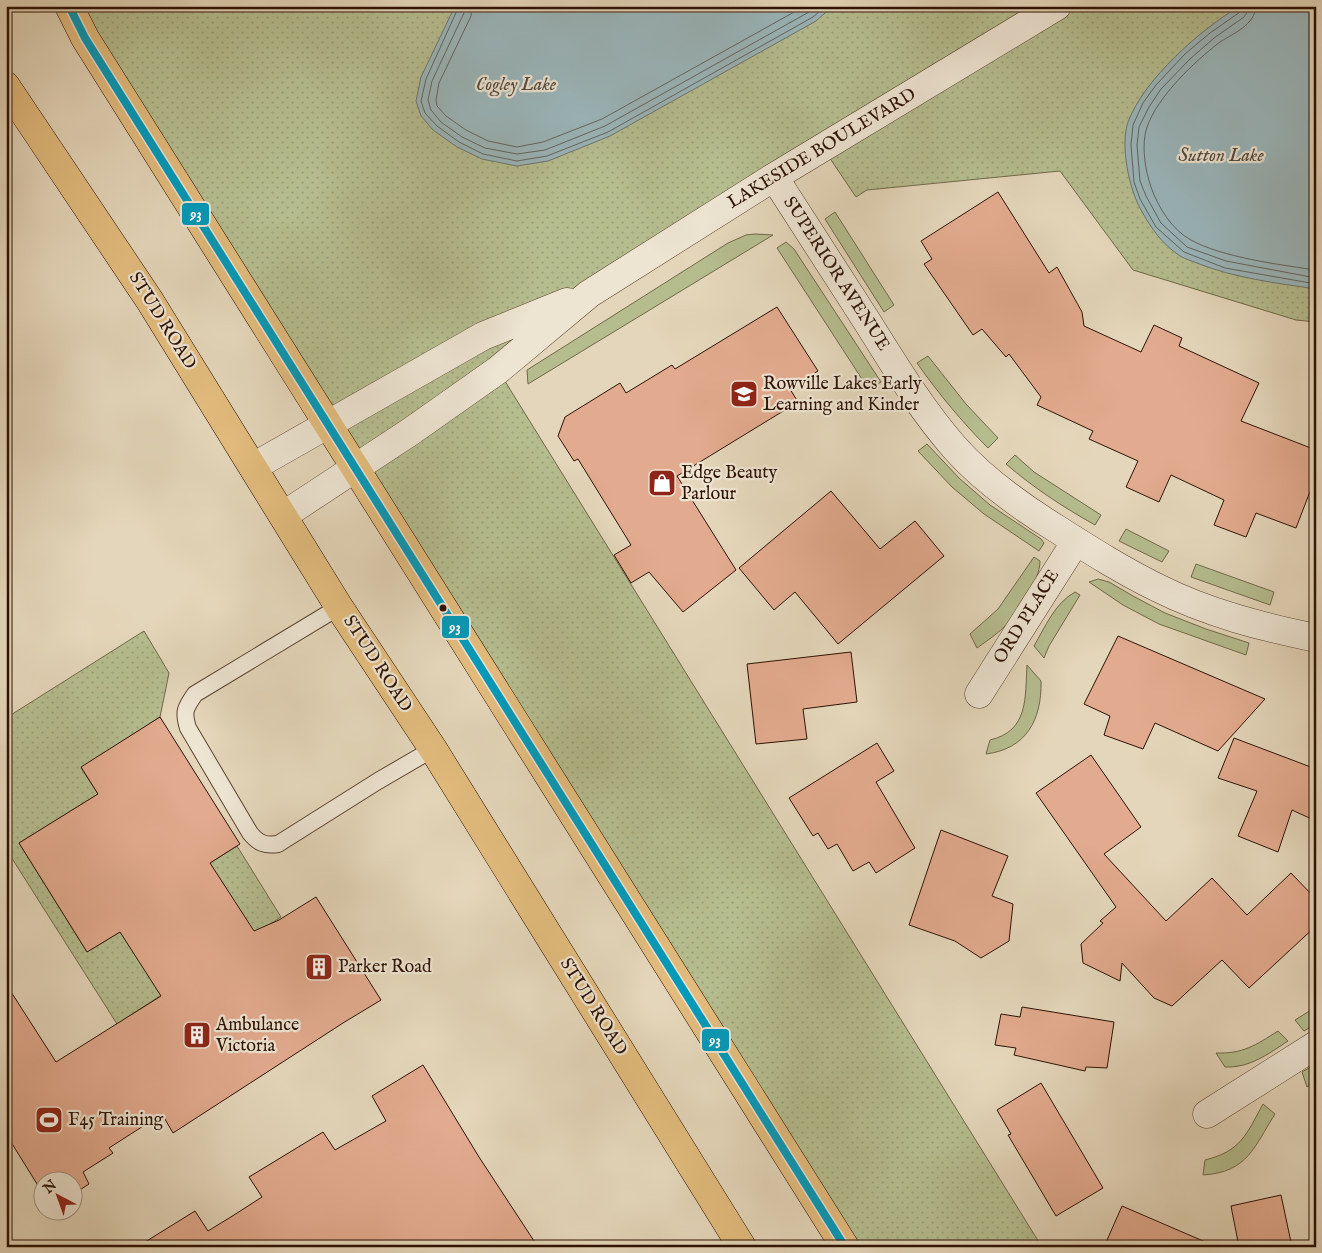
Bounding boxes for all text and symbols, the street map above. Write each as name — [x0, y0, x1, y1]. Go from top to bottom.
water label: Cogley Lake — [476, 73, 557, 97]
street label: LAKESIDE BOULEVARD — [723, 83, 921, 215]
water label: Sutton Lake — [1178, 144, 1264, 168]
street label: SUPERIOR AVENUE — [777, 192, 895, 356]
line badge: 93 — [181, 202, 210, 226]
text: 93 — [189, 206, 202, 224]
street label: STUD ROAD — [123, 268, 201, 374]
place label: Rowville Lakes Early Learning and Kinder — [763, 373, 922, 417]
school or university icon: Rowville Lakes Early Learning and Kinder — [729, 379, 759, 409]
place label: Edge Beauty Parlour — [681, 462, 777, 506]
shop icon: Edge Beauty Parlour — [647, 468, 677, 498]
street label: ORD PLACE — [989, 565, 1065, 669]
unlabelled marker — [438, 603, 448, 613]
street label: STUD ROAD — [337, 611, 417, 717]
line badge: 93 — [441, 615, 470, 639]
text: 93 — [448, 619, 461, 637]
building icon: Parker Road — [304, 952, 334, 982]
street label: STUD ROAD — [554, 954, 632, 1060]
place label: Parker Road — [338, 956, 432, 979]
place label: Ambulance Victoria — [215, 1014, 299, 1058]
building icon: Ambulance Victoria — [182, 1020, 212, 1050]
line badge: 93 — [701, 1028, 730, 1052]
text: 93 — [708, 1032, 721, 1050]
sports icon: F45 Training — [34, 1105, 64, 1135]
place label: F45 Training — [68, 1109, 164, 1132]
north arrow — [32, 1170, 82, 1220]
text: N — [39, 1176, 61, 1198]

